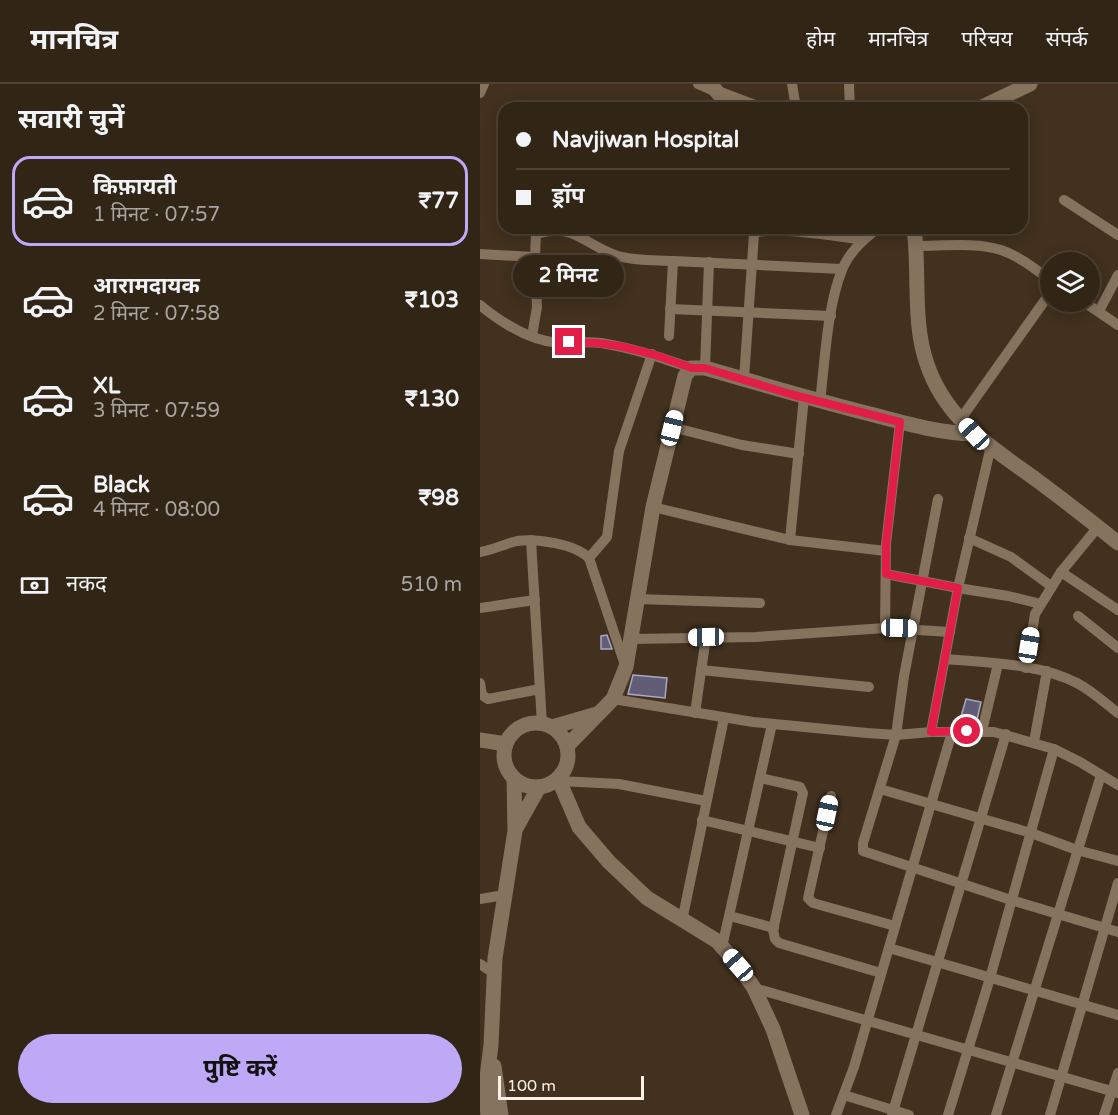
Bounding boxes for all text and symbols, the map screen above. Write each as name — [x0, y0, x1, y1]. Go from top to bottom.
text: मानचित्र — [30, 23, 118, 57]
text: होम — [806, 27, 835, 52]
text: मानचित्र — [868, 27, 928, 52]
text: परिचय — [961, 27, 1013, 52]
text: संपर्क — [1046, 27, 1088, 52]
text: सवारी चुनें — [18, 103, 124, 136]
text: Navjiwan Hospital — [552, 127, 739, 153]
icon: car — [21, 174, 75, 228]
text: किफ़ायती — [93, 174, 177, 200]
text: ड्रॉप — [552, 183, 585, 209]
text: ₹77 — [418, 188, 459, 214]
text: 1 मिनट · 07:57 — [93, 203, 220, 227]
map controls — [1040, 252, 1100, 312]
button: layers — [1040, 252, 1100, 312]
callout: 2 मिनट — [514, 255, 624, 297]
text: 2 मिनट — [539, 264, 598, 288]
icon: car — [21, 273, 75, 327]
text: आरामदायक — [93, 273, 200, 299]
text: ₹103 — [405, 287, 459, 313]
text: 2 मिनट · 07:58 — [93, 302, 220, 326]
route end — [555, 328, 582, 355]
icon: car — [21, 372, 75, 426]
text: XL — [93, 373, 120, 399]
text: ₹130 — [405, 386, 459, 412]
text: 3 मिनट · 07:59 — [93, 399, 220, 423]
car — [659, 408, 685, 448]
car — [955, 415, 993, 453]
icon: car — [21, 471, 75, 525]
text: Black — [93, 472, 150, 498]
text: ₹98 — [418, 485, 459, 511]
text: 4 मिनट · 08:00 — [93, 498, 220, 522]
icon: cash — [18, 569, 51, 602]
text: नकद — [66, 571, 107, 597]
text: 510 m — [401, 573, 462, 597]
car — [881, 619, 917, 637]
car — [1017, 626, 1041, 664]
car — [688, 628, 724, 646]
route start — [953, 717, 980, 744]
car — [814, 794, 840, 832]
car — [719, 946, 757, 984]
button: पुष्टि करें — [18, 1034, 462, 1103]
scale bar — [498, 1073, 644, 1100]
text: 100 m — [507, 1076, 556, 1096]

